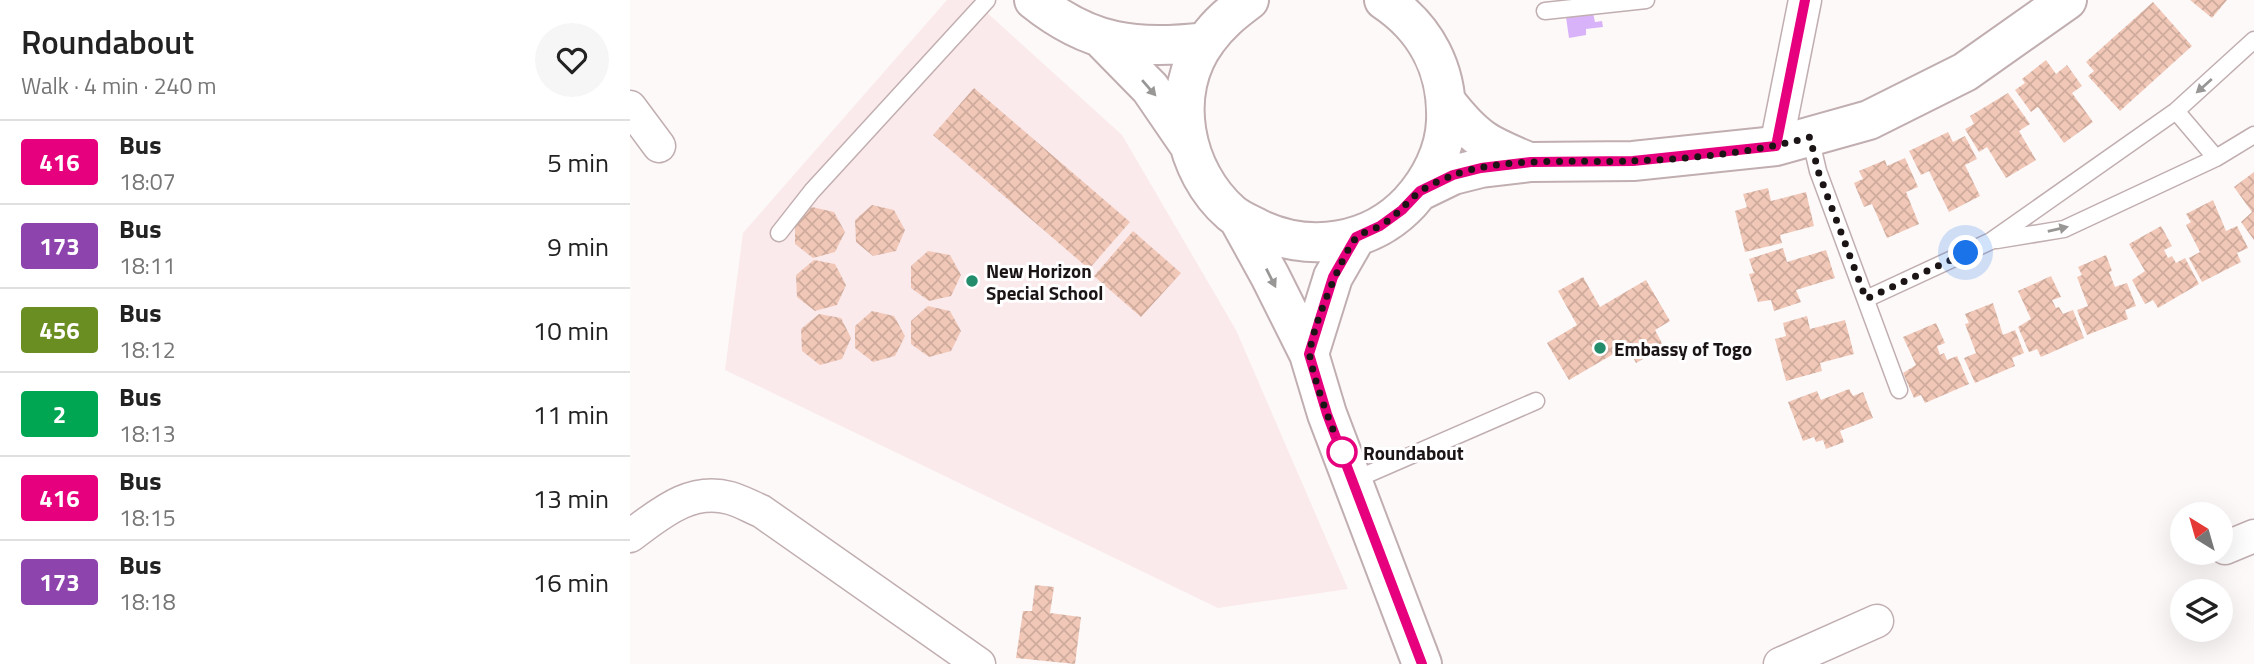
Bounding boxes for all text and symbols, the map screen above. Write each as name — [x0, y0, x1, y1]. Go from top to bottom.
text: Roundabout — [21, 17, 194, 67]
button: heart — [535, 23, 609, 97]
text: Walk · 4 min · 240 m — [21, 68, 217, 103]
one-way arrow — [2195, 77, 2212, 93]
one-way arrow — [1141, 79, 1156, 96]
text: Bus — [119, 125, 161, 164]
text: 5 min — [547, 143, 609, 182]
text: 416 — [39, 144, 80, 180]
text: 18:07 — [119, 164, 176, 199]
text: Bus — [119, 209, 161, 248]
one-way arrow — [2047, 224, 2069, 235]
text: 9 min — [547, 227, 609, 266]
text: 173 — [39, 228, 80, 264]
your location — [1948, 235, 1983, 270]
text: 18:11 — [119, 248, 176, 283]
place label: New Horizon Special School — [986, 256, 1103, 307]
one-way arrow — [1265, 268, 1276, 288]
marker: New Horizon Special School — [964, 273, 980, 289]
text: Bus — [119, 293, 161, 332]
text: 10 min — [533, 311, 609, 350]
text: 456 — [39, 312, 80, 348]
text: 18:12 — [119, 332, 176, 367]
place label: Embassy of Togo — [1614, 334, 1752, 363]
marker: Embassy of Togo — [1592, 340, 1608, 356]
text: Bus — [119, 377, 161, 416]
text: 11 min — [533, 395, 609, 434]
text: 2 — [53, 396, 66, 432]
text: 18:13 — [119, 416, 176, 451]
marker: Roundabout — [1327, 437, 1357, 467]
place label: Roundabout — [1363, 438, 1464, 467]
text: Bus — [119, 461, 161, 500]
text: 13 min — [533, 479, 609, 518]
text: 416 — [39, 480, 80, 516]
text: 18:15 — [119, 500, 176, 535]
north arrow — [2170, 502, 2233, 565]
map controls — [2170, 502, 2233, 642]
text: Bus — [119, 545, 161, 584]
text: 16 min — [533, 563, 609, 602]
text: 173 — [39, 564, 80, 600]
button: layers — [2170, 579, 2233, 642]
text: 18:18 — [119, 584, 176, 619]

